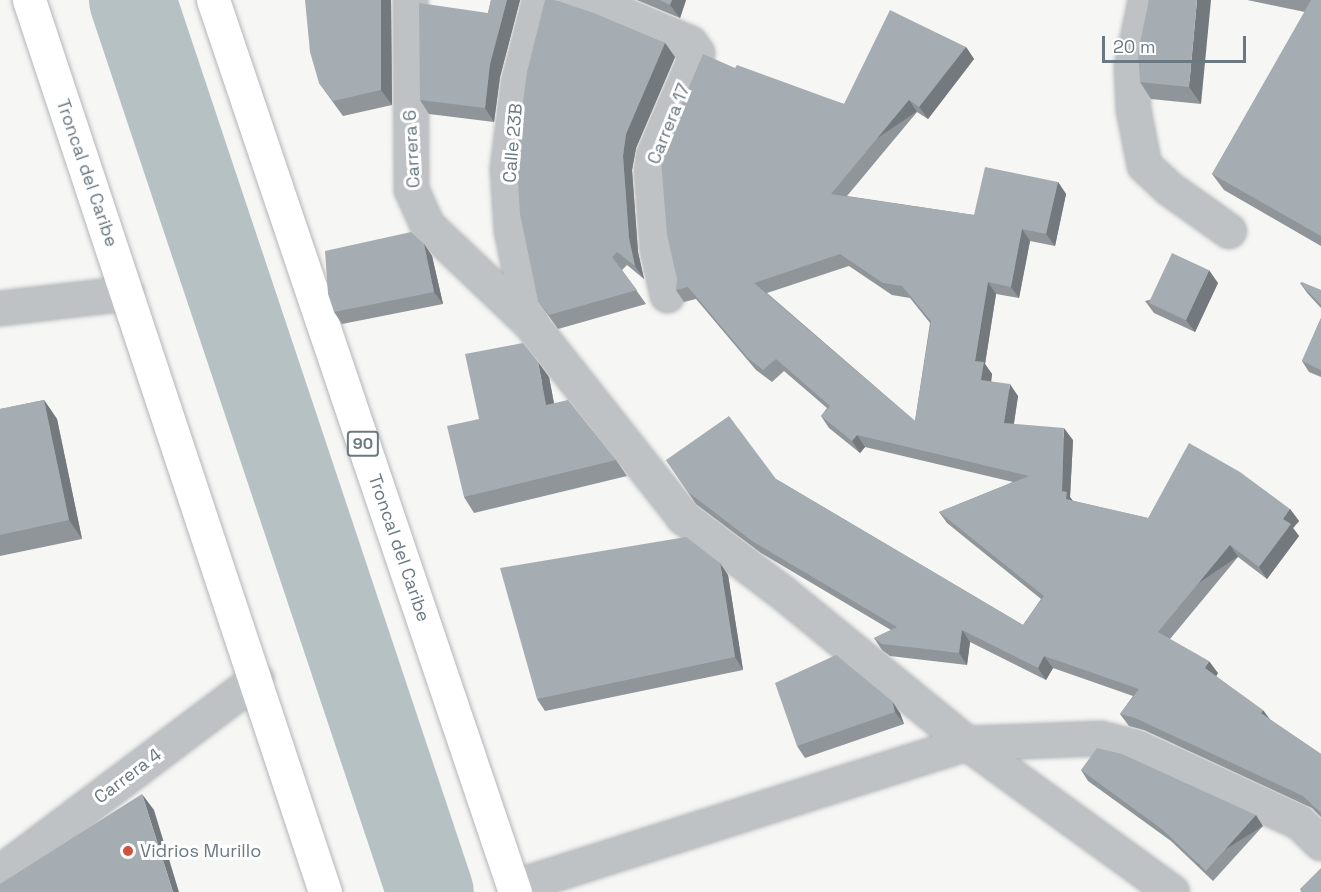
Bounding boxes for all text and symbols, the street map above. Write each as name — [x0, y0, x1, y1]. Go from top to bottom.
scale bar — [1105, 24, 1249, 62]
text: 20 m — [1113, 35, 1156, 58]
street label: Carrera 17 — [643, 81, 695, 167]
street label: Troncal del Caribe — [52, 96, 122, 250]
street label: Calle 23B — [499, 102, 527, 184]
street label: Carrera 6 — [399, 109, 425, 189]
road number: 90 — [346, 431, 380, 457]
street label: Troncal del Caribe — [364, 471, 434, 625]
street label: Carrera 4 — [90, 744, 166, 808]
place label: Vidrios Murillo — [140, 840, 261, 862]
marker: Vidrios Murillo — [121, 844, 135, 858]

